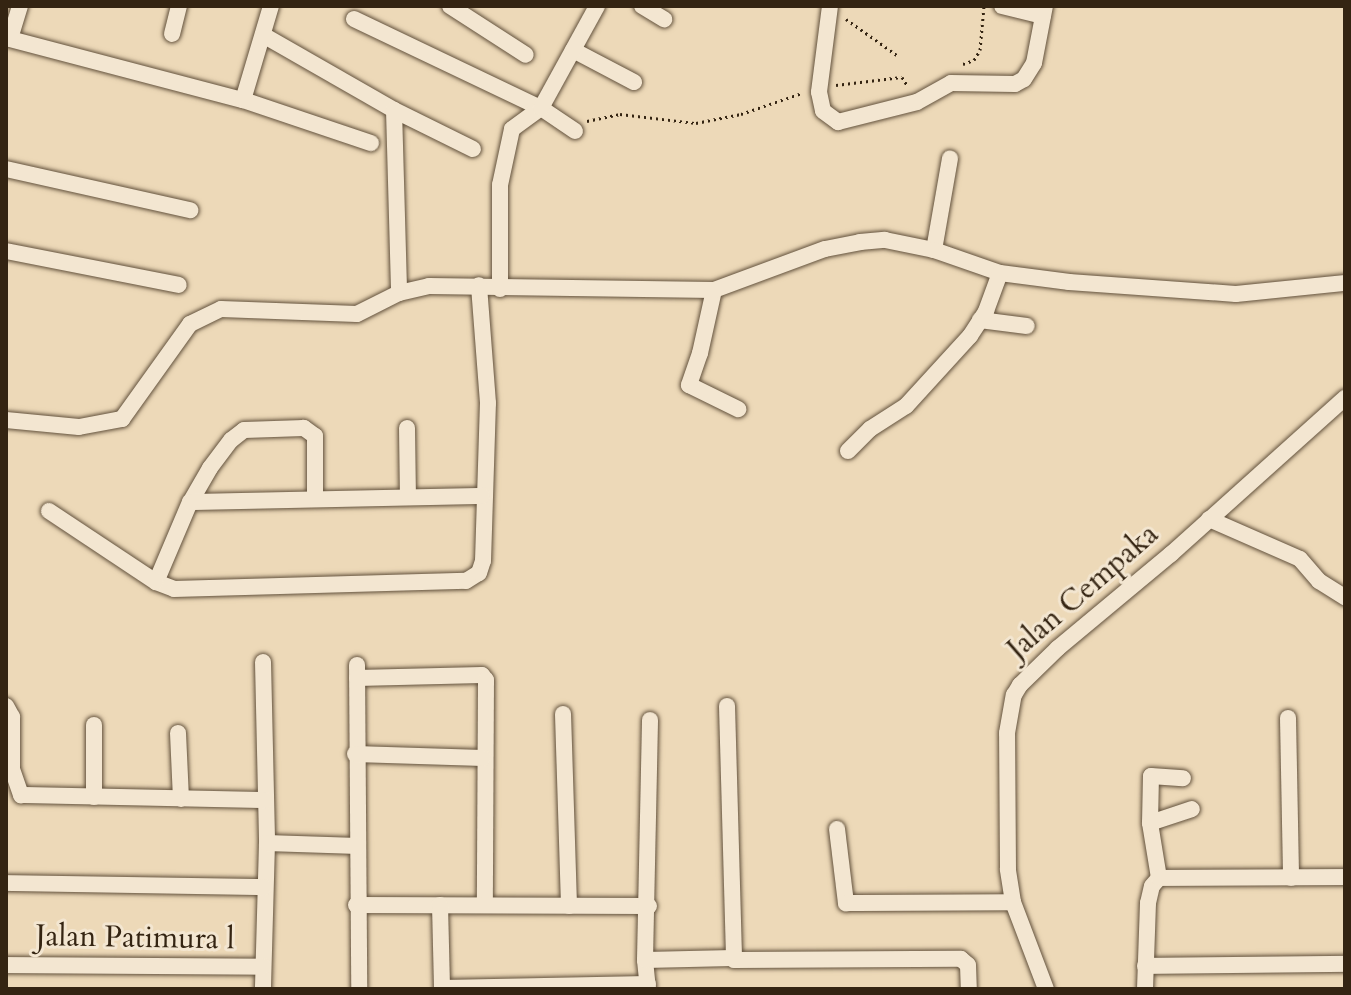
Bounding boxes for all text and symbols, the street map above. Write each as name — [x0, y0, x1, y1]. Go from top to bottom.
street label: Jalan Cempaka — [1000, 517, 1166, 667]
street label: Jalan Patimura l — [35, 918, 235, 958]

